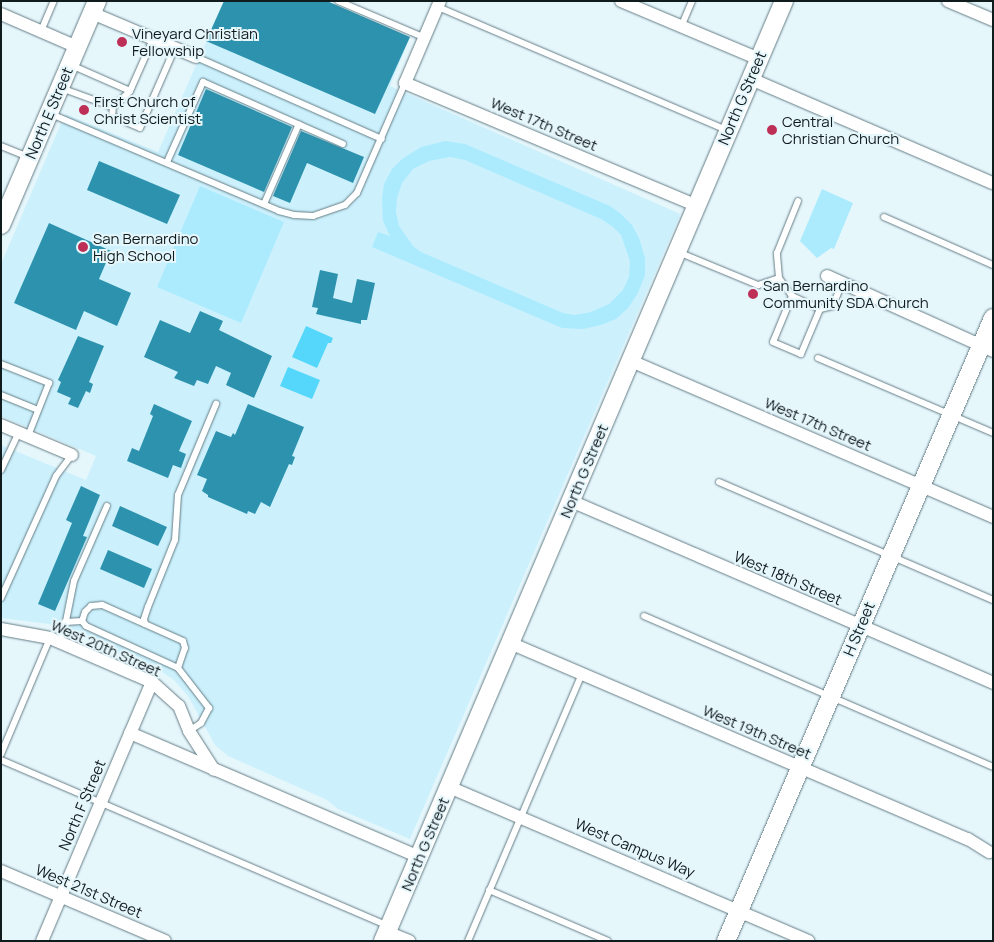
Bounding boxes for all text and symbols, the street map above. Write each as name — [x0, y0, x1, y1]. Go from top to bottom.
place label: Vineyard Christian Fellowship — [132, 24, 258, 59]
marker: Vineyard Christian Fellowship — [116, 36, 128, 48]
street label: North G Street — [714, 48, 770, 148]
street label: North E Street — [22, 64, 76, 162]
place label: First Church of Christ Scientist — [94, 92, 201, 127]
street label: West 17th Street — [488, 93, 600, 155]
marker: First Church of Christ Scientist — [78, 104, 90, 116]
place label: Central Christian Church — [782, 112, 899, 147]
marker: Central Christian Church — [766, 124, 778, 136]
place label: San Bernardino High School — [93, 229, 198, 264]
marker: San Bernardino High School — [77, 241, 89, 253]
place label: San Bernardino Community SDA Church — [763, 276, 929, 311]
marker: San Bernardino Community SDA Church — [747, 288, 759, 300]
street label: West 17th Street — [762, 393, 874, 455]
street label: North G Street — [556, 421, 612, 521]
street label: West 18th Street — [731, 547, 845, 609]
street label: H Street — [840, 599, 878, 659]
street label: West 20th Street — [48, 616, 164, 680]
street label: West 19th Street — [700, 701, 814, 763]
street label: North F Street — [55, 757, 109, 853]
street label: North G Street — [397, 794, 453, 894]
street label: West Campus Way — [572, 815, 698, 881]
street label: West 21st Street — [33, 860, 145, 922]

